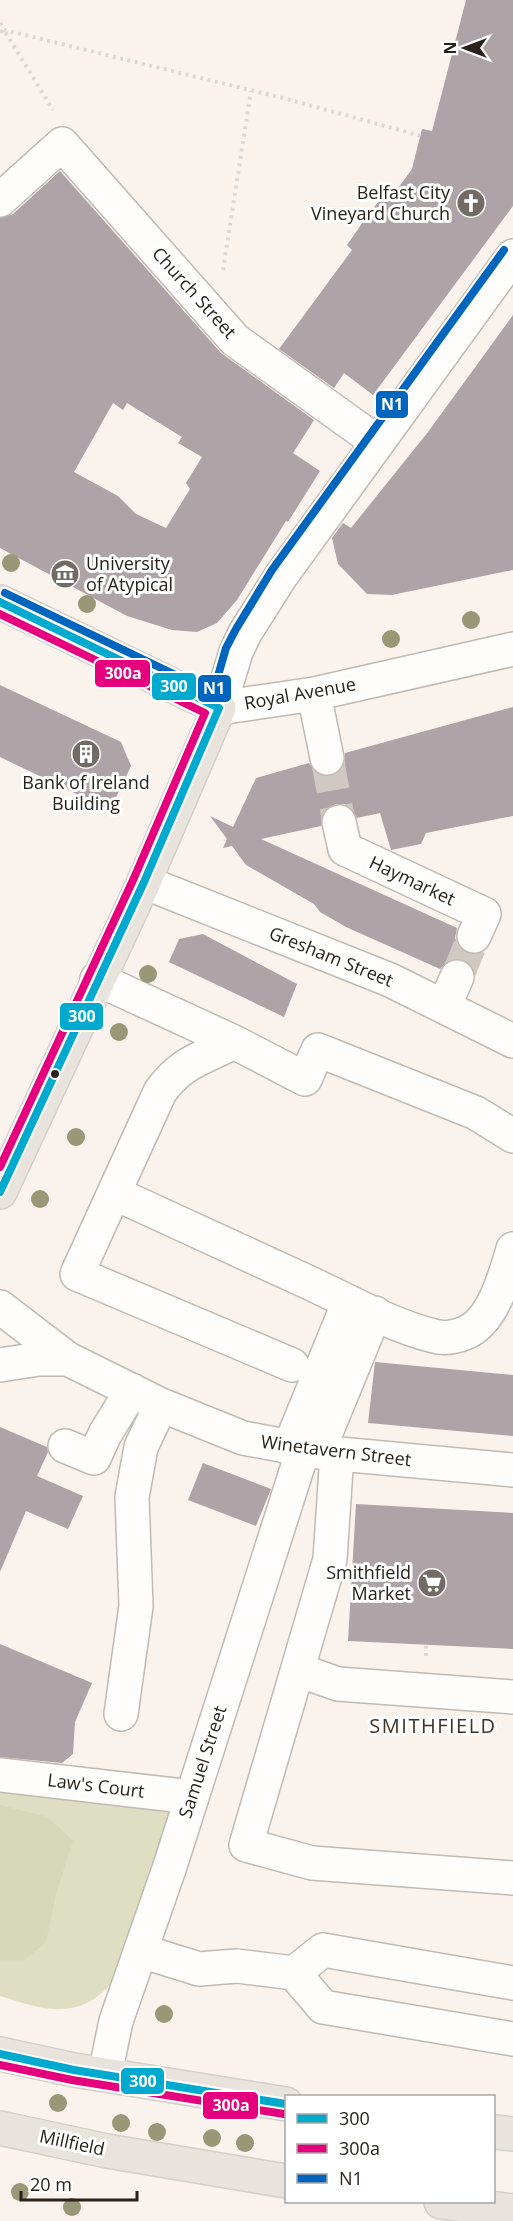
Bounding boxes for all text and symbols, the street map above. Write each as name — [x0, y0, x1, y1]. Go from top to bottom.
north arrow — [435, 18, 495, 78]
text: N — [439, 41, 461, 55]
place label: Belfast City Vineyard Church — [311, 180, 451, 225]
church icon: Belfast City Vineyard Church — [455, 187, 487, 219]
street label: Church Street — [147, 241, 242, 343]
line badge: N1 — [375, 390, 409, 419]
text: N1 — [381, 393, 403, 415]
place label: University of Atypical — [86, 551, 173, 596]
museum icon: University of Atypical — [49, 558, 81, 590]
line badge: 300a — [94, 659, 151, 688]
text: 300a — [104, 662, 142, 684]
street label: Royal Avenue — [242, 671, 357, 715]
line badge: 300 — [151, 672, 197, 701]
line badge: N1 — [197, 674, 232, 703]
text: 300 — [160, 675, 188, 697]
text: N1 — [203, 677, 225, 699]
building icon: Bank of Ireland Building — [70, 738, 102, 770]
place label: Bank of Ireland Building — [22, 770, 150, 815]
street label: Haymarket — [366, 850, 459, 910]
street label: Gresham Street — [266, 920, 397, 992]
line badge: 300 — [59, 1002, 104, 1031]
text: 300 — [68, 1005, 96, 1027]
unlabelled marker — [49, 1068, 61, 1080]
street label: Winetavern Street — [260, 1429, 413, 1471]
place label: Smithfield Market — [326, 1560, 411, 1605]
supermarket icon: Smithfield Market — [416, 1567, 448, 1599]
street label: Samuel Street — [173, 1702, 232, 1821]
district label: SMITHFIELD — [369, 1712, 497, 1739]
street label: Law's Court — [46, 1767, 146, 1803]
line badge: 300 — [120, 2067, 165, 2095]
text: 300 — [129, 2070, 157, 2092]
line badge: 300a — [202, 2091, 259, 2120]
text: 300a — [212, 2094, 250, 2116]
legend — [285, 2095, 495, 2203]
text: 300 — [339, 2106, 370, 2130]
street label: Millfield — [37, 2123, 107, 2161]
text: 300a — [339, 2136, 380, 2160]
scale bar — [21, 2164, 136, 2202]
text: N1 — [339, 2166, 363, 2190]
text: 20 m — [30, 2172, 72, 2196]

